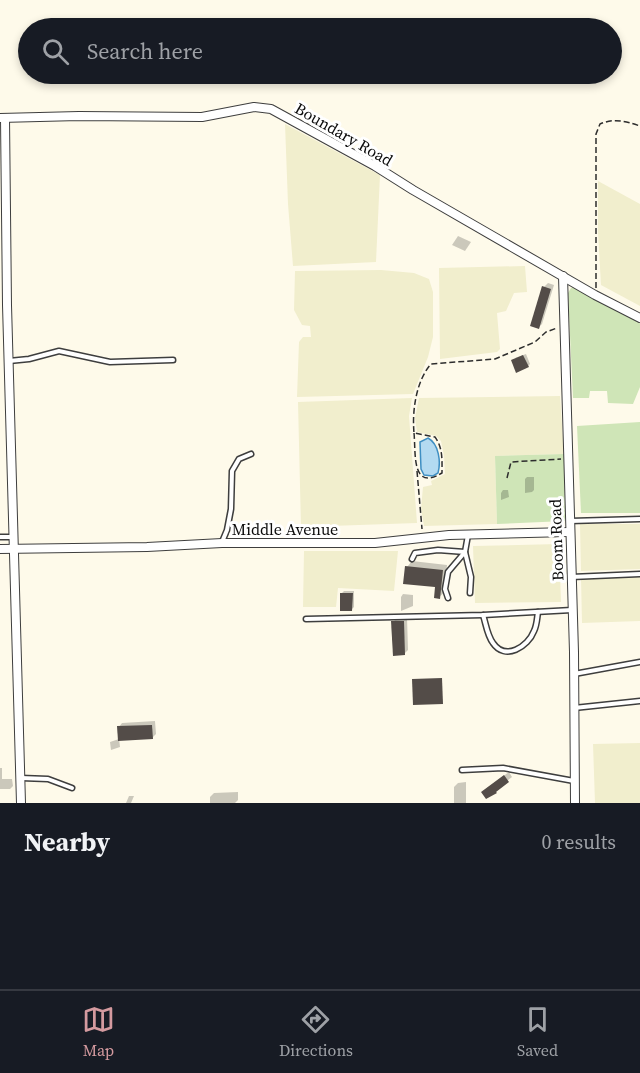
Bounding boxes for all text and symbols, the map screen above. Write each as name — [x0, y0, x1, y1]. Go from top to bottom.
search box — [18, 18, 622, 84]
icon: search — [39, 35, 72, 68]
text: Search here — [87, 36, 203, 66]
street label: Boundary Road — [291, 97, 397, 171]
street label: Boom Road — [544, 499, 568, 581]
street label: Middle Avenue — [232, 518, 338, 540]
text: Nearby — [24, 824, 110, 860]
text: 0 results — [541, 828, 616, 856]
tab: Map — [82, 1003, 115, 1061]
tab: Directions — [279, 1003, 353, 1061]
tab: Saved — [517, 1003, 558, 1061]

